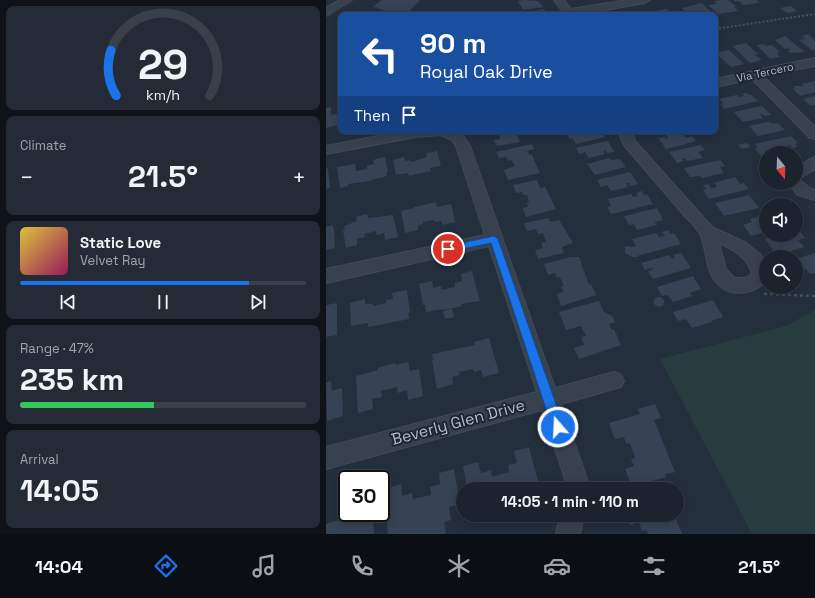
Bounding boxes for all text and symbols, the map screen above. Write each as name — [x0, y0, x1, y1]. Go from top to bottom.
text: 90 m — [420, 25, 486, 61]
icon: left — [354, 28, 406, 80]
text: 29 — [138, 38, 188, 91]
street label: Via Tercero — [735, 59, 795, 85]
text: Royal Oak Drive — [420, 60, 553, 83]
text: km/h — [146, 86, 180, 104]
icon: arrive — [398, 104, 420, 126]
text: Then — [354, 106, 390, 125]
text: Climate — [20, 137, 66, 154]
north arrow — [759, 146, 803, 190]
map controls — [759, 146, 803, 294]
text: 21.5° — [128, 157, 198, 196]
text: − — [20, 163, 34, 191]
text: + — [292, 163, 306, 191]
button: sound — [759, 198, 803, 242]
pin — [431, 232, 465, 266]
text: Static Love — [80, 233, 161, 252]
icon: arrive — [437, 238, 459, 260]
button: search — [759, 250, 803, 294]
text: Velvet Ray — [80, 252, 145, 269]
icon: previous — [57, 291, 79, 313]
icon: pause — [152, 291, 174, 313]
icon: next — [247, 291, 269, 313]
text: Range · 47% — [20, 340, 94, 357]
text: 235 km — [20, 360, 124, 399]
street label: Beverly Glen Drive — [389, 394, 527, 450]
position arrow — [537, 406, 579, 448]
text: Arrival — [20, 451, 59, 468]
speed limit sign: 30 — [338, 470, 390, 522]
text: 14:05 — [20, 471, 99, 510]
text: 14:05 · 1 min · 110 m — [501, 492, 639, 511]
icon: directions — [152, 552, 180, 580]
icon: music — [250, 552, 278, 580]
icon: phone — [348, 552, 376, 580]
icon: climate — [445, 552, 473, 580]
icon: car — [543, 552, 571, 580]
icon: filters — [640, 552, 668, 580]
text: 14:04 — [35, 555, 83, 578]
text: 21.5° — [738, 555, 780, 578]

